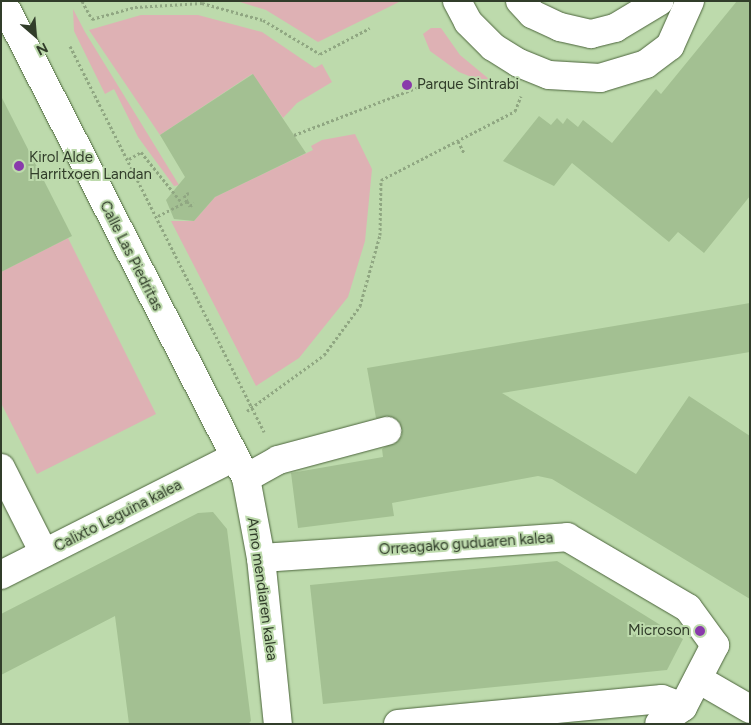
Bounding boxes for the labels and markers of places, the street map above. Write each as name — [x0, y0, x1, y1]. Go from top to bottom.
place label: Parque Sintrabi — [417, 76, 519, 94]
marker: Parque Sintrabi — [401, 79, 413, 91]
place label: Kirol Alde Harritxoen Landan — [29, 148, 152, 183]
marker: Kirol Alde Harritxoen Landan — [13, 160, 25, 172]
place label: Microson — [628, 622, 690, 640]
marker: Microson — [694, 625, 706, 637]

